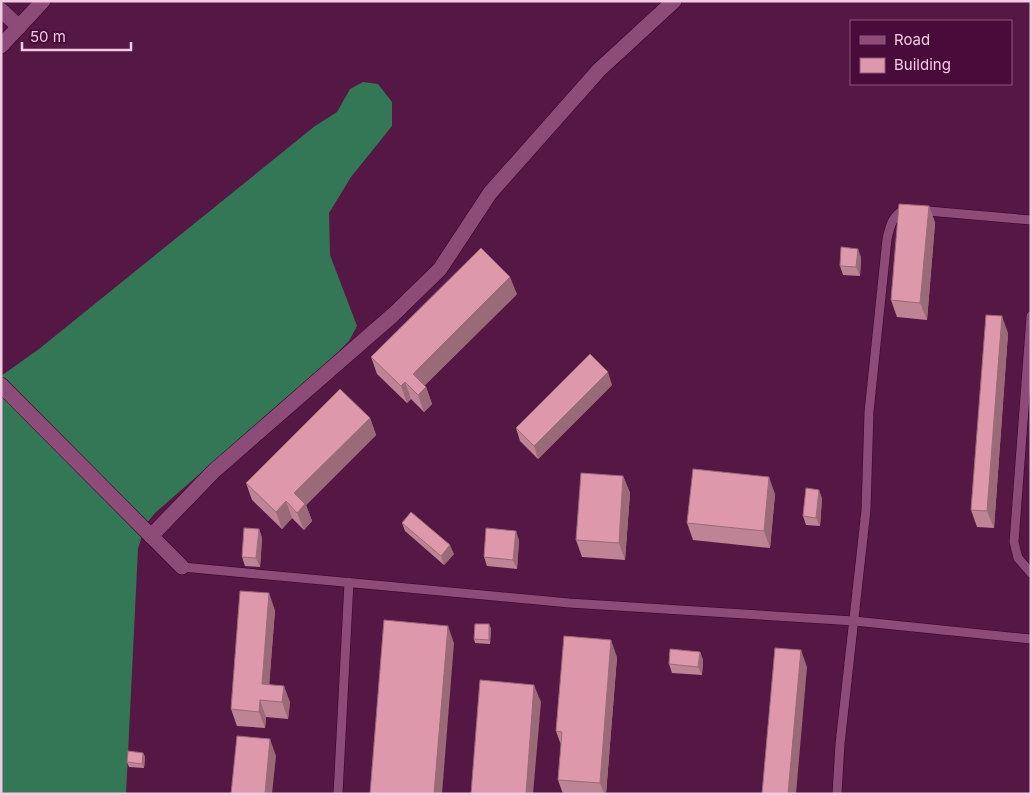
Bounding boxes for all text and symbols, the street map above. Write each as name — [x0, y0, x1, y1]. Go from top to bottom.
scale bar — [22, 20, 131, 52]
legend — [850, 20, 1012, 85]
text: 50 m — [30, 27, 66, 46]
text: Road — [894, 30, 930, 49]
text: Building — [894, 55, 951, 74]

